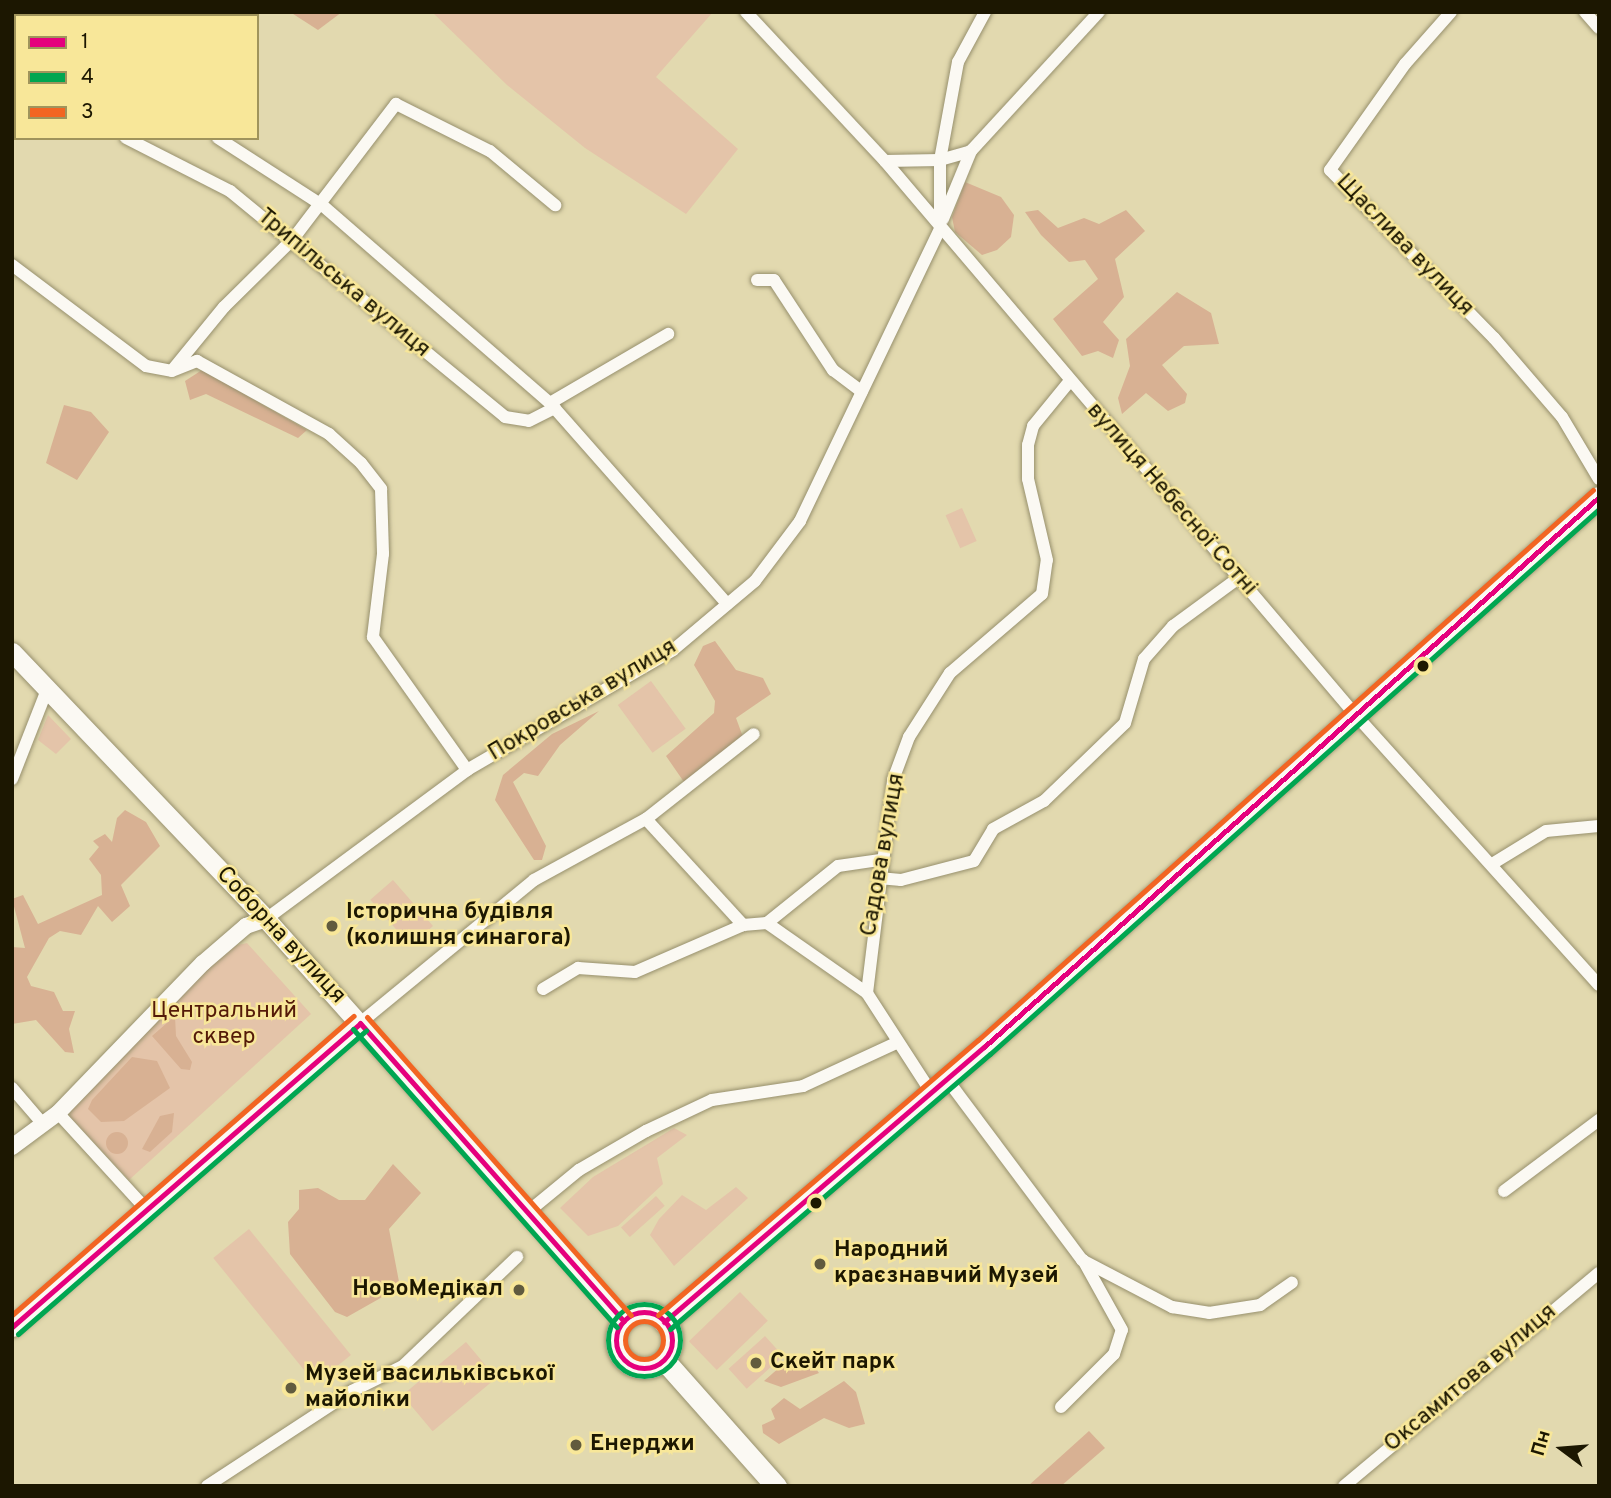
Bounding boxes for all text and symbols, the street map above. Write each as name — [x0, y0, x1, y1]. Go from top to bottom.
legend — [14, 14, 259, 140]
text: 1 — [81, 29, 89, 56]
text: 4 — [81, 64, 94, 91]
text: 3 — [81, 99, 94, 126]
street label: Щаслива вулиця — [1329, 169, 1479, 323]
street label: Трипільська вулиця — [251, 204, 435, 364]
street label: вулиця Небесної Сотні — [1080, 398, 1262, 602]
street label: Покровська вулиця — [484, 634, 682, 768]
unlabelled marker — [1416, 659, 1430, 673]
street label: Садова вулиця — [856, 771, 912, 939]
street label: Соборна вулиця — [209, 862, 351, 1010]
place label: Історична будівля (колишня синагога) — [346, 899, 571, 953]
marker: Історична будівля (колишня синагога) — [324, 918, 340, 934]
park label: Центральний сквер — [151, 998, 297, 1052]
unlabelled marker — [809, 1196, 823, 1210]
place label: Народний краєзнавчий Музей — [834, 1237, 1059, 1291]
marker: Народний краєзнавчий Музей — [812, 1256, 828, 1272]
place label: НовоМедікал — [352, 1276, 503, 1304]
marker: НовоМедікал — [509, 1280, 529, 1300]
street label: Оксамитова вулиця — [1379, 1299, 1563, 1459]
place label: Скейт парк — [770, 1349, 896, 1377]
marker: Скейт парк — [748, 1355, 764, 1371]
place label: Музей васильківської майоліки — [305, 1361, 555, 1415]
marker: Музей васильківської майоліки — [283, 1380, 299, 1396]
north arrow — [1527, 1414, 1597, 1484]
text: Пн — [1527, 1428, 1557, 1459]
place label: Енерджи — [590, 1431, 695, 1459]
marker: Енерджи — [568, 1437, 584, 1453]

